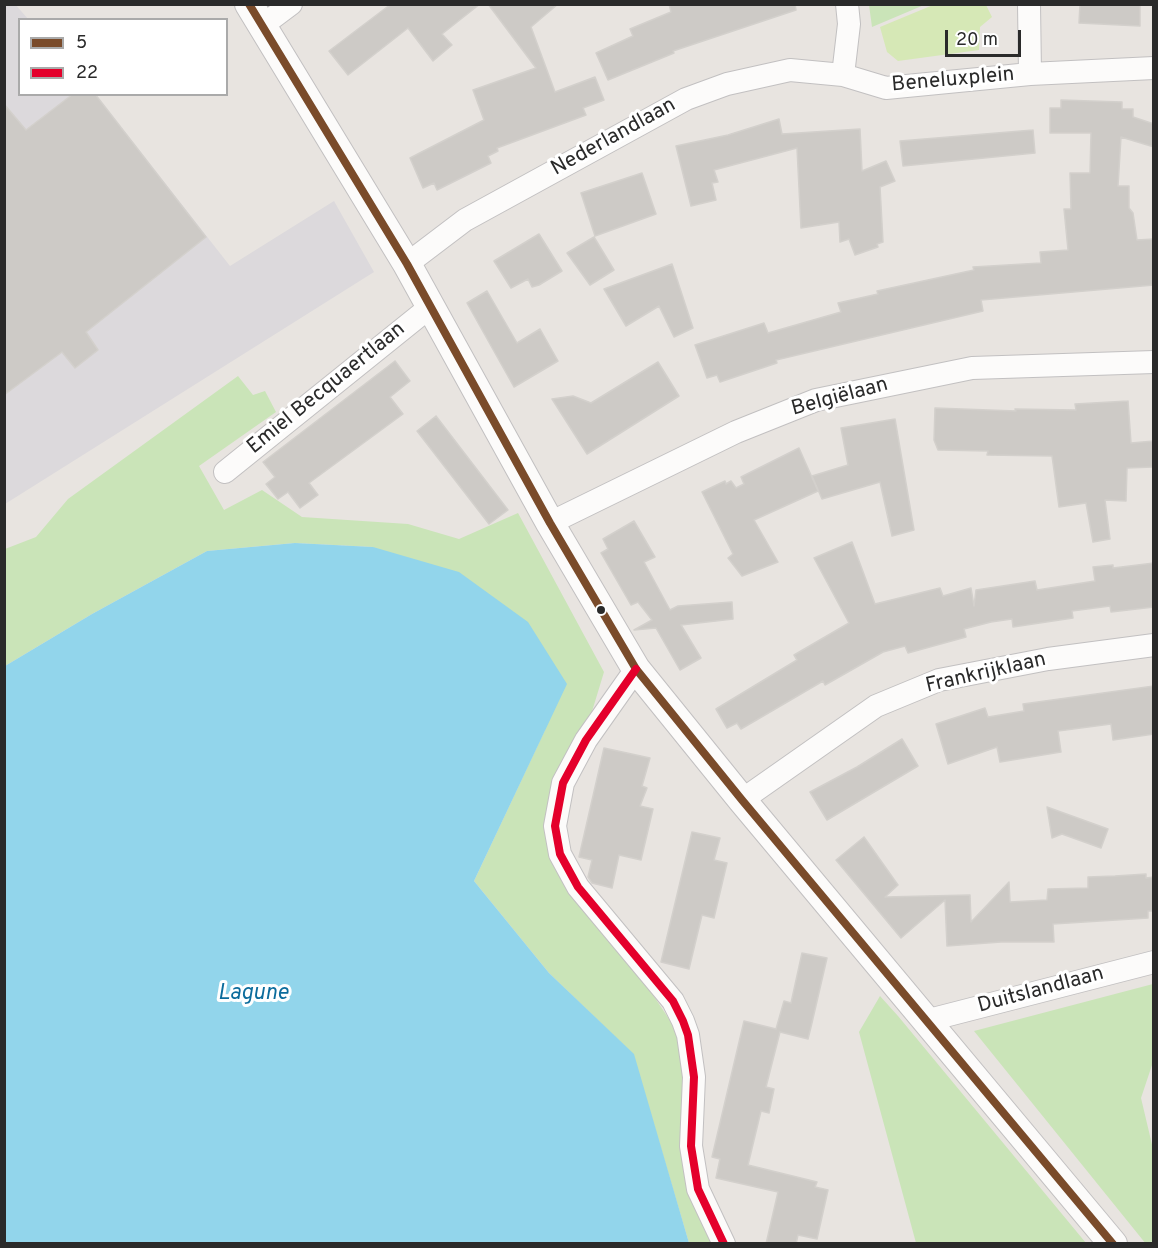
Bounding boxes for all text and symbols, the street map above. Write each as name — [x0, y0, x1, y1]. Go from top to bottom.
legend — [18, 18, 228, 96]
scale bar — [948, 18, 1024, 56]
text: 20 m — [956, 29, 998, 52]
text: 5 — [76, 32, 87, 55]
text: 22 — [76, 62, 98, 85]
street label: Beneluxplein — [891, 63, 1015, 99]
street label: Nederlandlaan — [547, 93, 681, 183]
street label: Emiel Becquaertlaan — [243, 318, 411, 460]
street label: Belgiëlaan — [789, 373, 891, 423]
unlabelled marker — [595, 604, 607, 616]
street label: Frankrijklaan — [923, 648, 1049, 700]
street label: Duitslandlaan — [975, 962, 1107, 1020]
water label: Lagune — [218, 982, 288, 1008]

